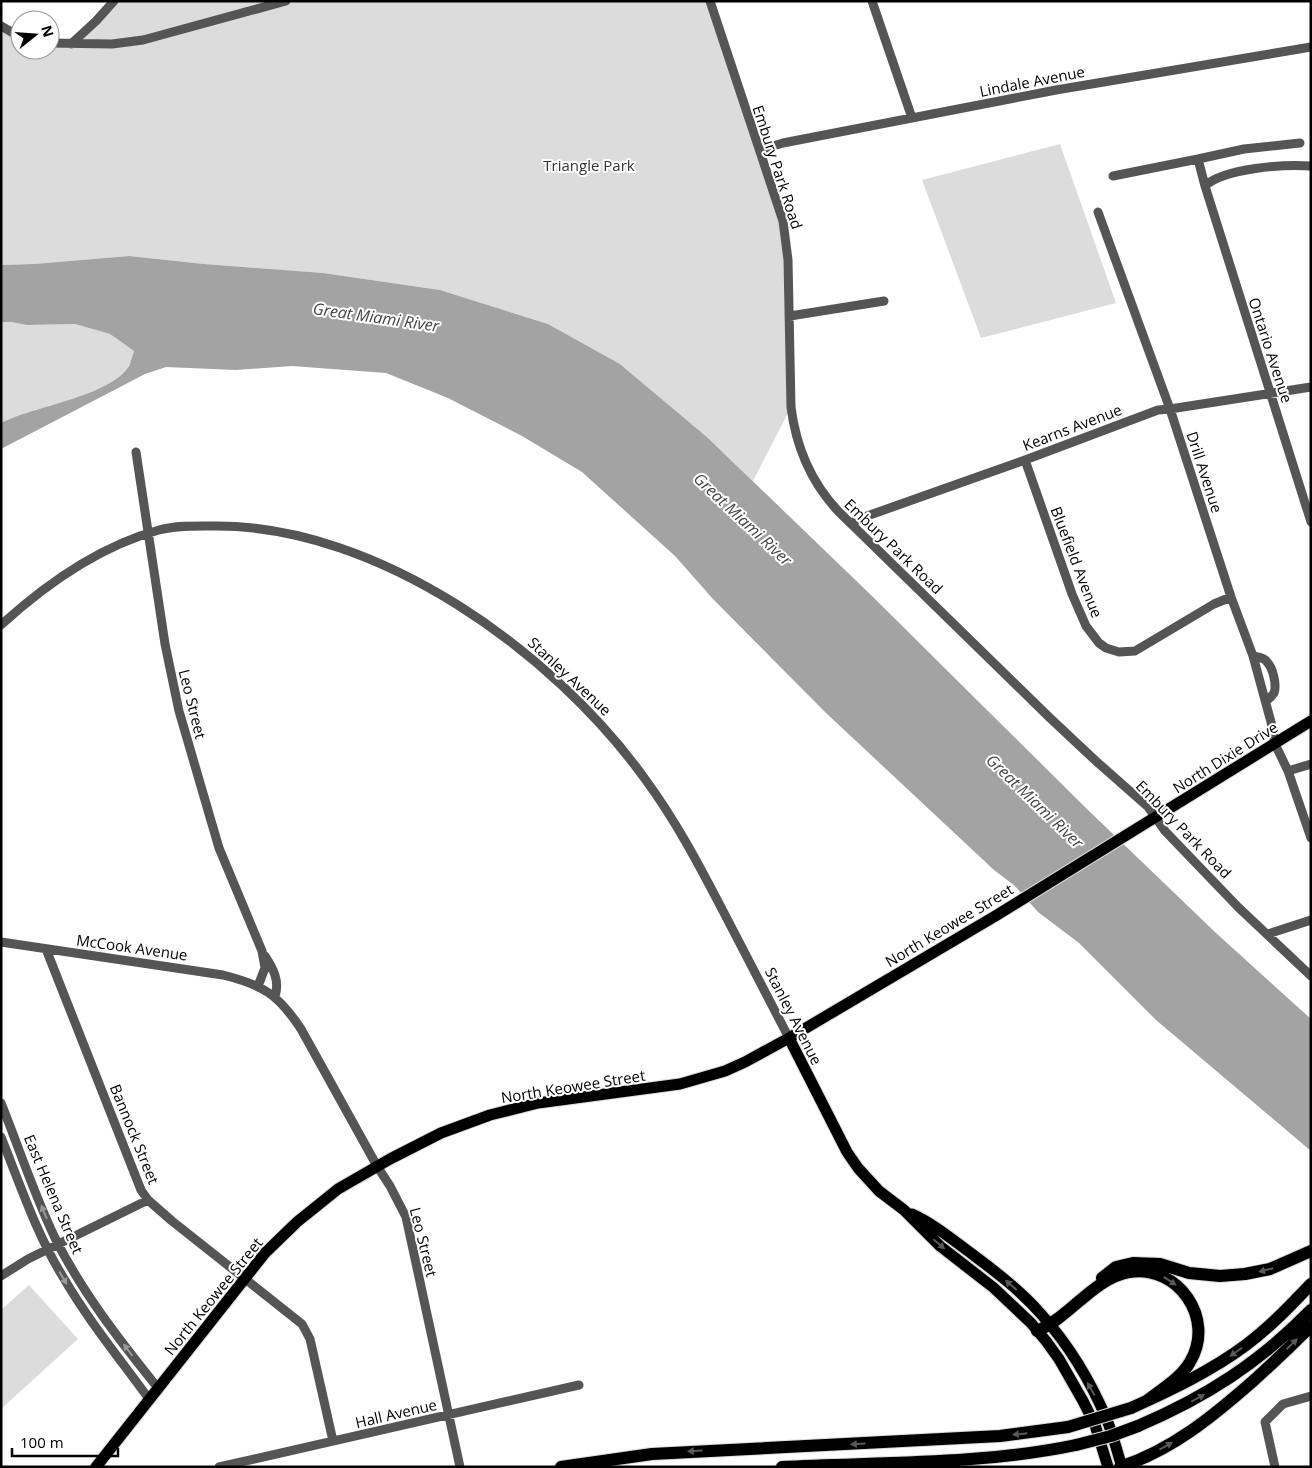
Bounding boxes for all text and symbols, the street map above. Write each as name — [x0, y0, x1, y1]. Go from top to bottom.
north arrow — [10, 10, 60, 60]
text: N — [37, 23, 59, 39]
street label: Lindale Avenue — [978, 61, 1086, 101]
street label: Embury Park Road — [749, 102, 807, 232]
park label: Triangle Park — [543, 155, 635, 175]
street label: Ontario Avenue — [1245, 295, 1297, 405]
water label: Great Miami River — [312, 297, 441, 337]
street label: Kearns Avenue — [1020, 399, 1124, 455]
street label: Drill Avenue — [1182, 429, 1228, 515]
water label: Great Miami River — [689, 468, 797, 571]
street label: Embury Park Road — [841, 494, 947, 598]
street label: Bluefield Avenue — [1047, 504, 1107, 620]
street label: Stanley Avenue — [524, 632, 616, 720]
street label: Leo Street — [175, 667, 211, 741]
street label: North Dixie Drive — [1169, 717, 1281, 797]
water label: Great Miami River — [982, 749, 1089, 854]
street label: Embury Park Road — [1132, 776, 1236, 882]
street label: North Keowee Street — [881, 879, 1017, 971]
street label: McCook Avenue — [75, 929, 189, 965]
street label: Stanley Avenue — [761, 964, 827, 1068]
street label: North Keowee Street — [499, 1065, 647, 1107]
street label: Bannock Street — [106, 1081, 164, 1187]
street label: East Helena Street — [20, 1131, 88, 1257]
one-way arrow — [40, 1204, 47, 1219]
street label: Leo Street — [406, 1205, 442, 1279]
street label: North Keowee Street — [159, 1233, 267, 1359]
one-way arrow — [933, 1238, 945, 1249]
one-way arrow — [1258, 1266, 1273, 1274]
one-way arrow — [59, 1270, 67, 1285]
one-way arrow — [1164, 1276, 1177, 1286]
one-way arrow — [1005, 1279, 1017, 1291]
one-way arrow — [1285, 1339, 1297, 1351]
one-way arrow — [123, 1343, 133, 1357]
one-way arrow — [1229, 1347, 1243, 1357]
one-way arrow — [1087, 1381, 1095, 1396]
street label: Hall Avenue — [353, 1394, 439, 1432]
one-way arrow — [1191, 1394, 1206, 1402]
scale bar — [12, 1426, 119, 1458]
one-way arrow — [1012, 1430, 1028, 1438]
text: 100 m — [20, 1432, 64, 1452]
one-way arrow — [849, 1440, 865, 1448]
one-way arrow — [1159, 1442, 1173, 1451]
one-way arrow — [687, 1447, 703, 1455]

